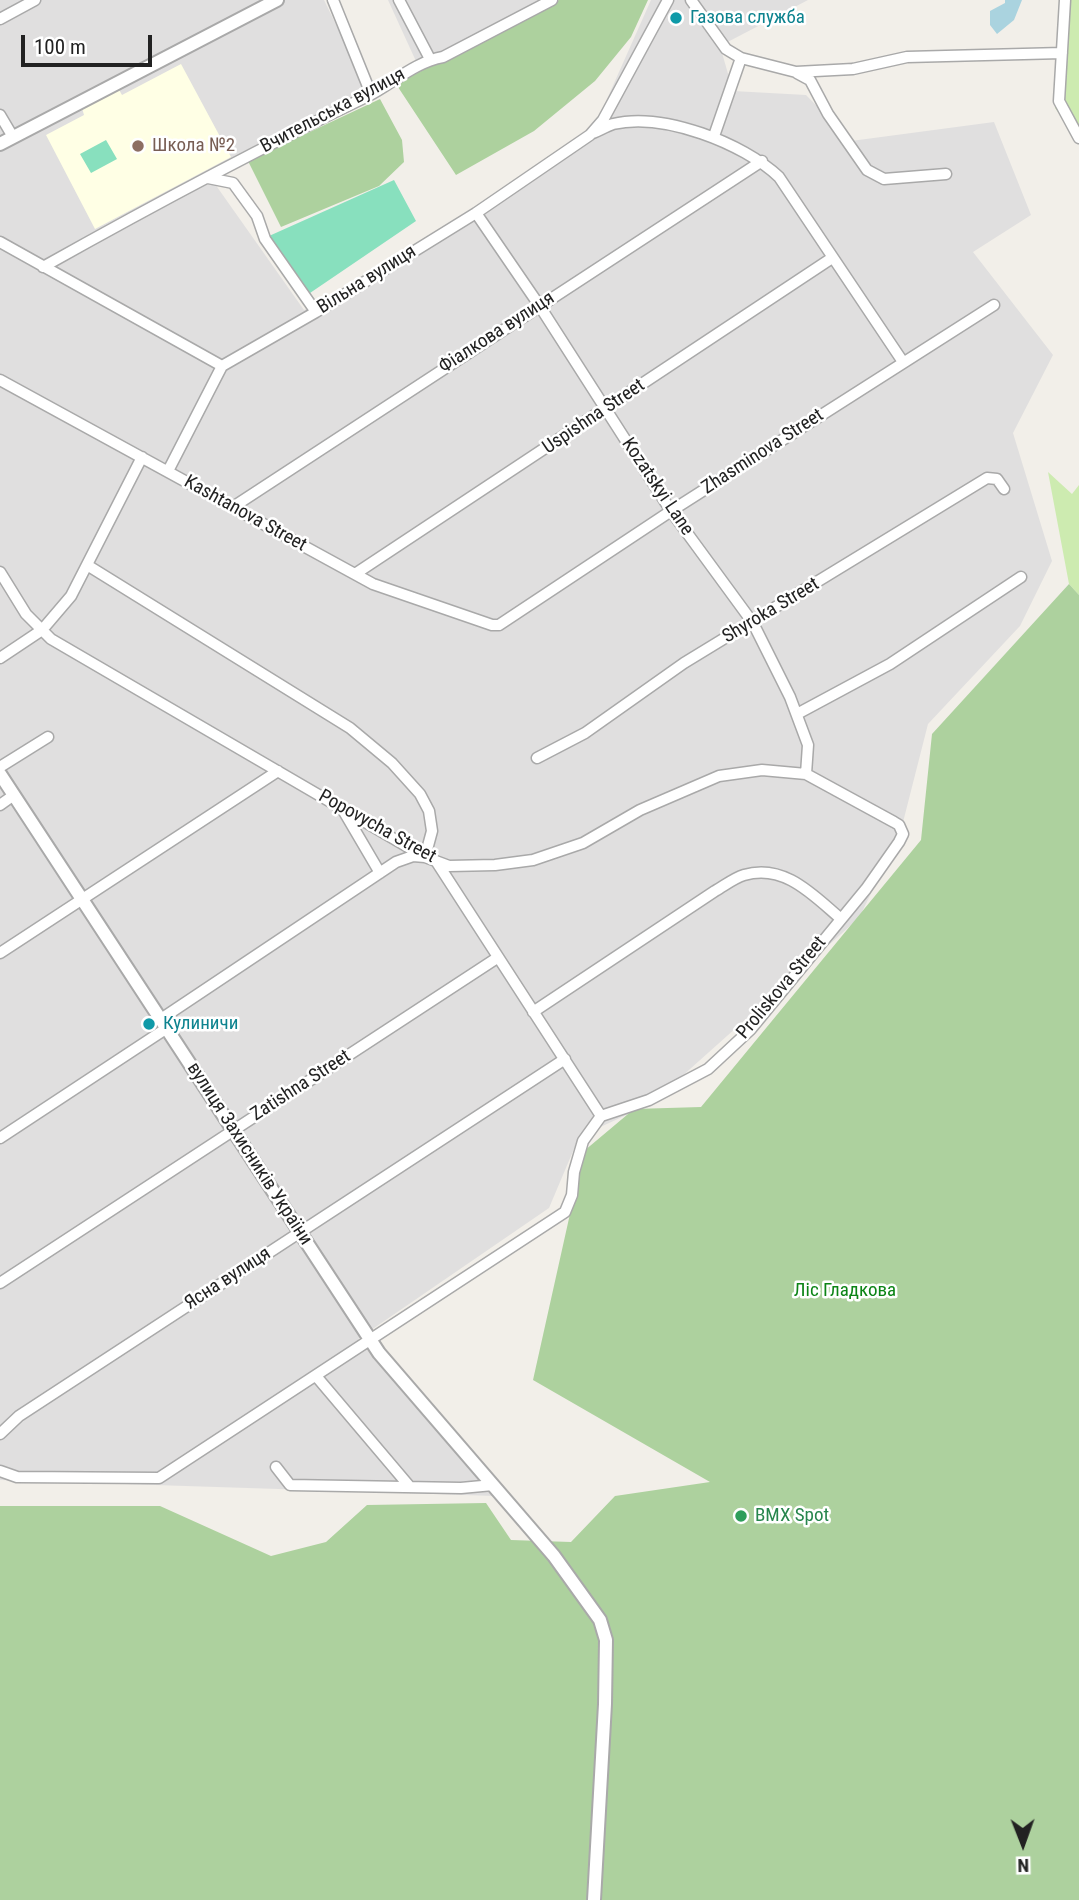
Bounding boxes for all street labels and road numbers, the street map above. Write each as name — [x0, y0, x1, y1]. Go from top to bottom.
street label: Вчительська вулиця — [257, 63, 409, 159]
street label: Вільна вулиця — [313, 241, 421, 319]
street label: Фіалкова вулиця — [435, 287, 559, 379]
street label: Uspishna Street — [539, 375, 649, 459]
street label: Zhasminova Street — [698, 404, 828, 500]
street label: Kozatskyi Lane — [616, 434, 698, 540]
street label: Kashtanova Street — [180, 471, 310, 557]
street label: Shyroka Street — [719, 573, 823, 649]
street label: Popovycha Street — [314, 785, 440, 869]
street label: Proliskova Street — [732, 932, 832, 1044]
street label: Zatishna Street — [247, 1045, 355, 1127]
street label: вулиця Захисників України — [181, 1058, 317, 1250]
street label: Ясна вулиця — [181, 1243, 275, 1315]

